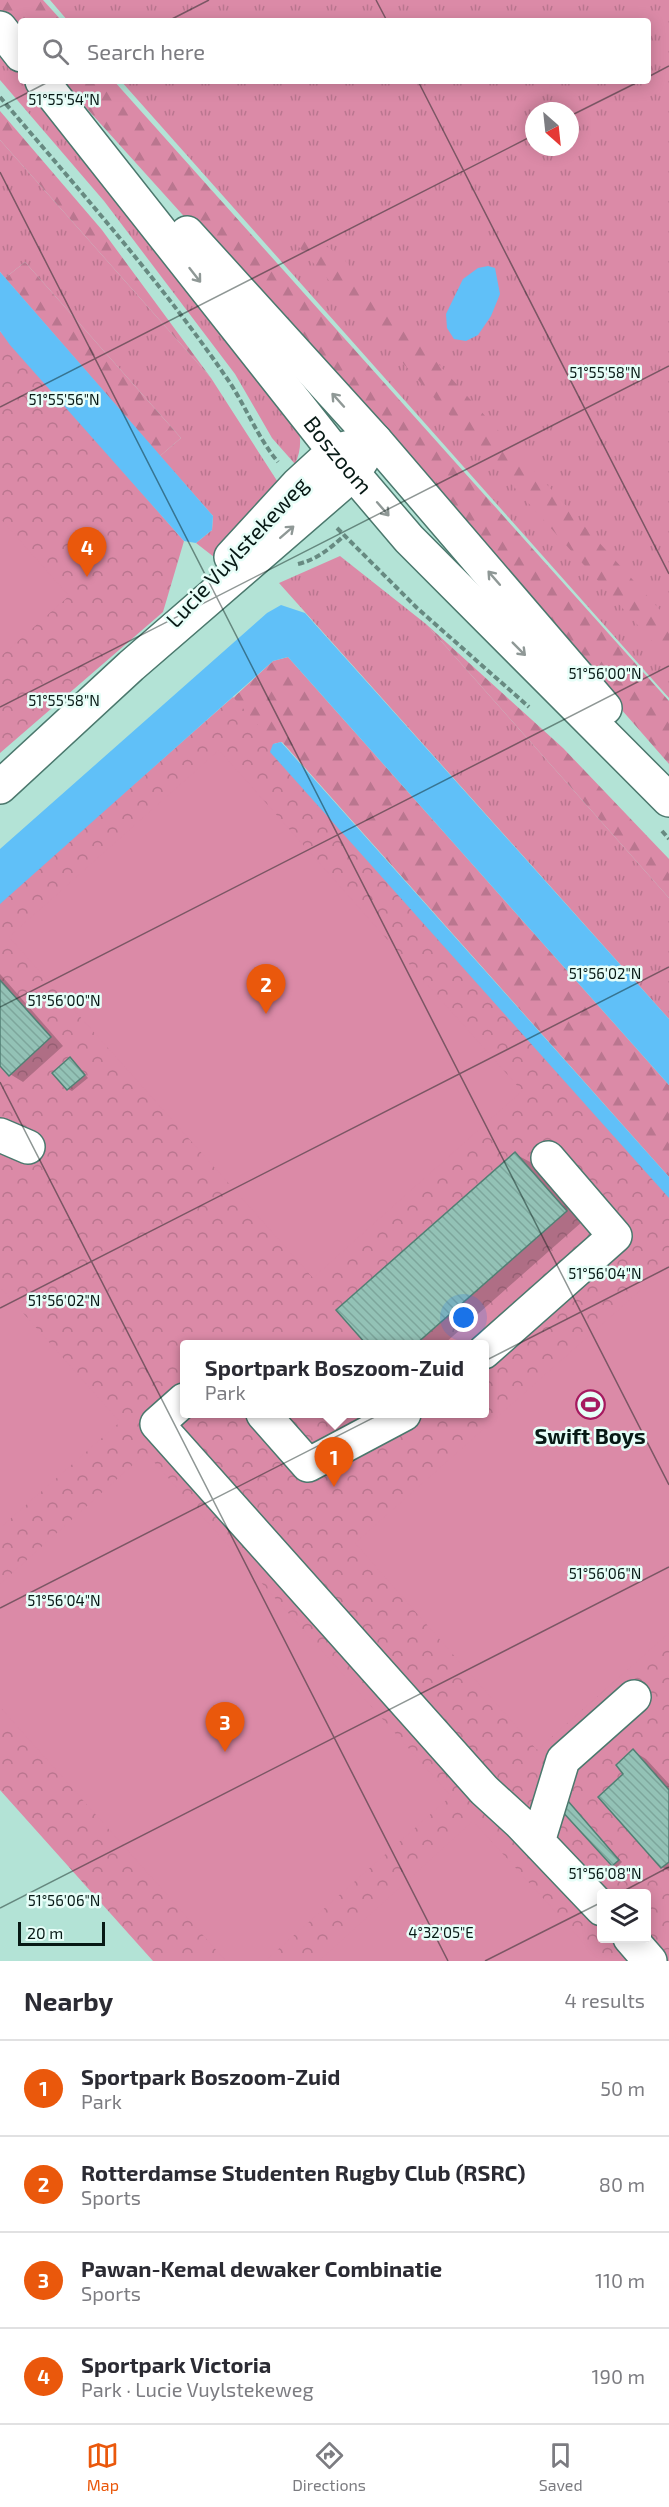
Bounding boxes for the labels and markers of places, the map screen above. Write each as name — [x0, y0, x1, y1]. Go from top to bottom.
pin: 4 — [68, 528, 106, 577]
pin: 2 — [246, 964, 286, 1014]
sports icon: Swift Boys — [574, 1388, 606, 1420]
place label: Swift Boys — [534, 1422, 646, 1449]
pin: 1 — [314, 1438, 354, 1487]
pin: 3 — [206, 1702, 244, 1752]

